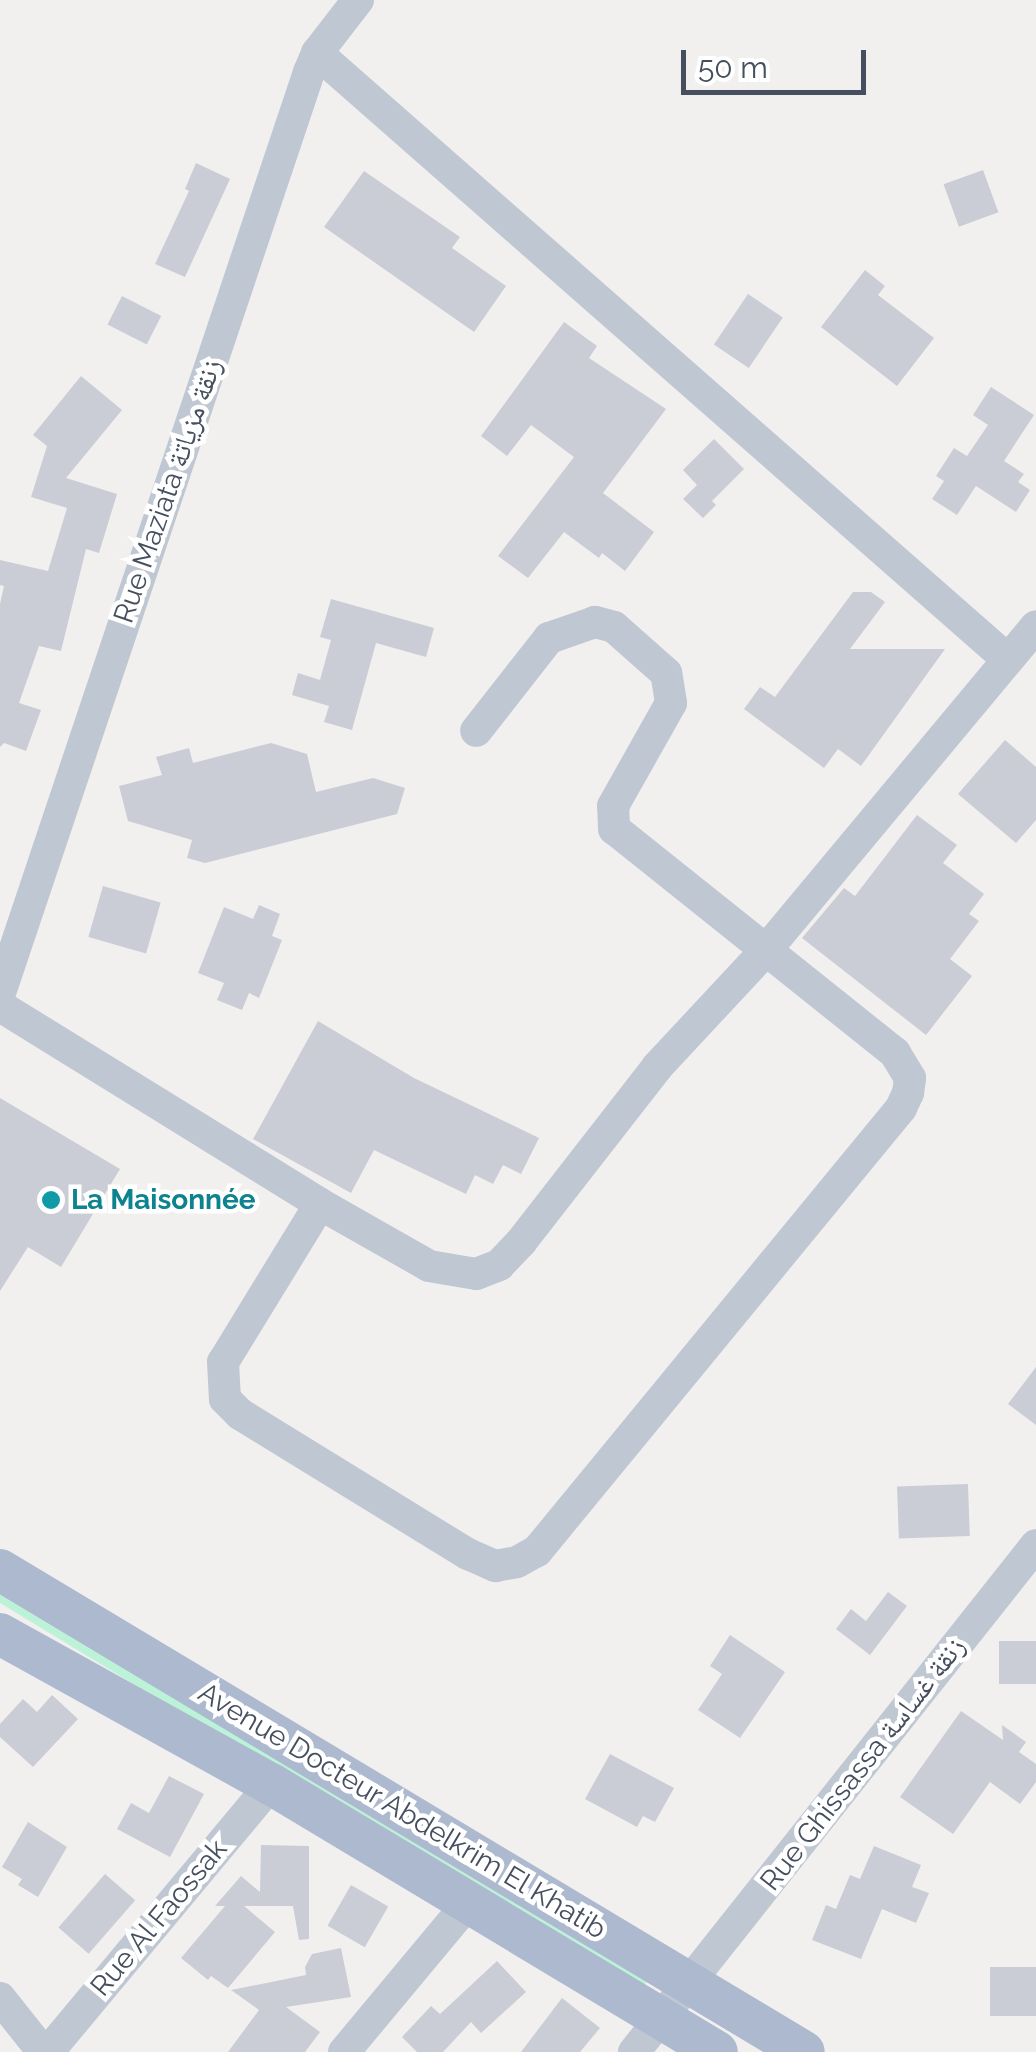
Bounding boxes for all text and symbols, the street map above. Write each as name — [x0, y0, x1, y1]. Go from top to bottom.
scale bar — [686, 30, 871, 92]
text: 50 m — [698, 50, 768, 85]
street label: Rue Maziata زنقة مزياتة — [107, 355, 229, 627]
place label: La Maisonnée — [71, 1183, 256, 1217]
marker: La Maisonnée — [40, 1189, 62, 1211]
street label: Rue Ghissassa زنقة غساسة — [754, 1631, 972, 1897]
street label: Avenue Docteur Abdelkrim El Khatib — [191, 1675, 613, 1947]
street label: Rue Al Faossak — [83, 1832, 235, 2004]

